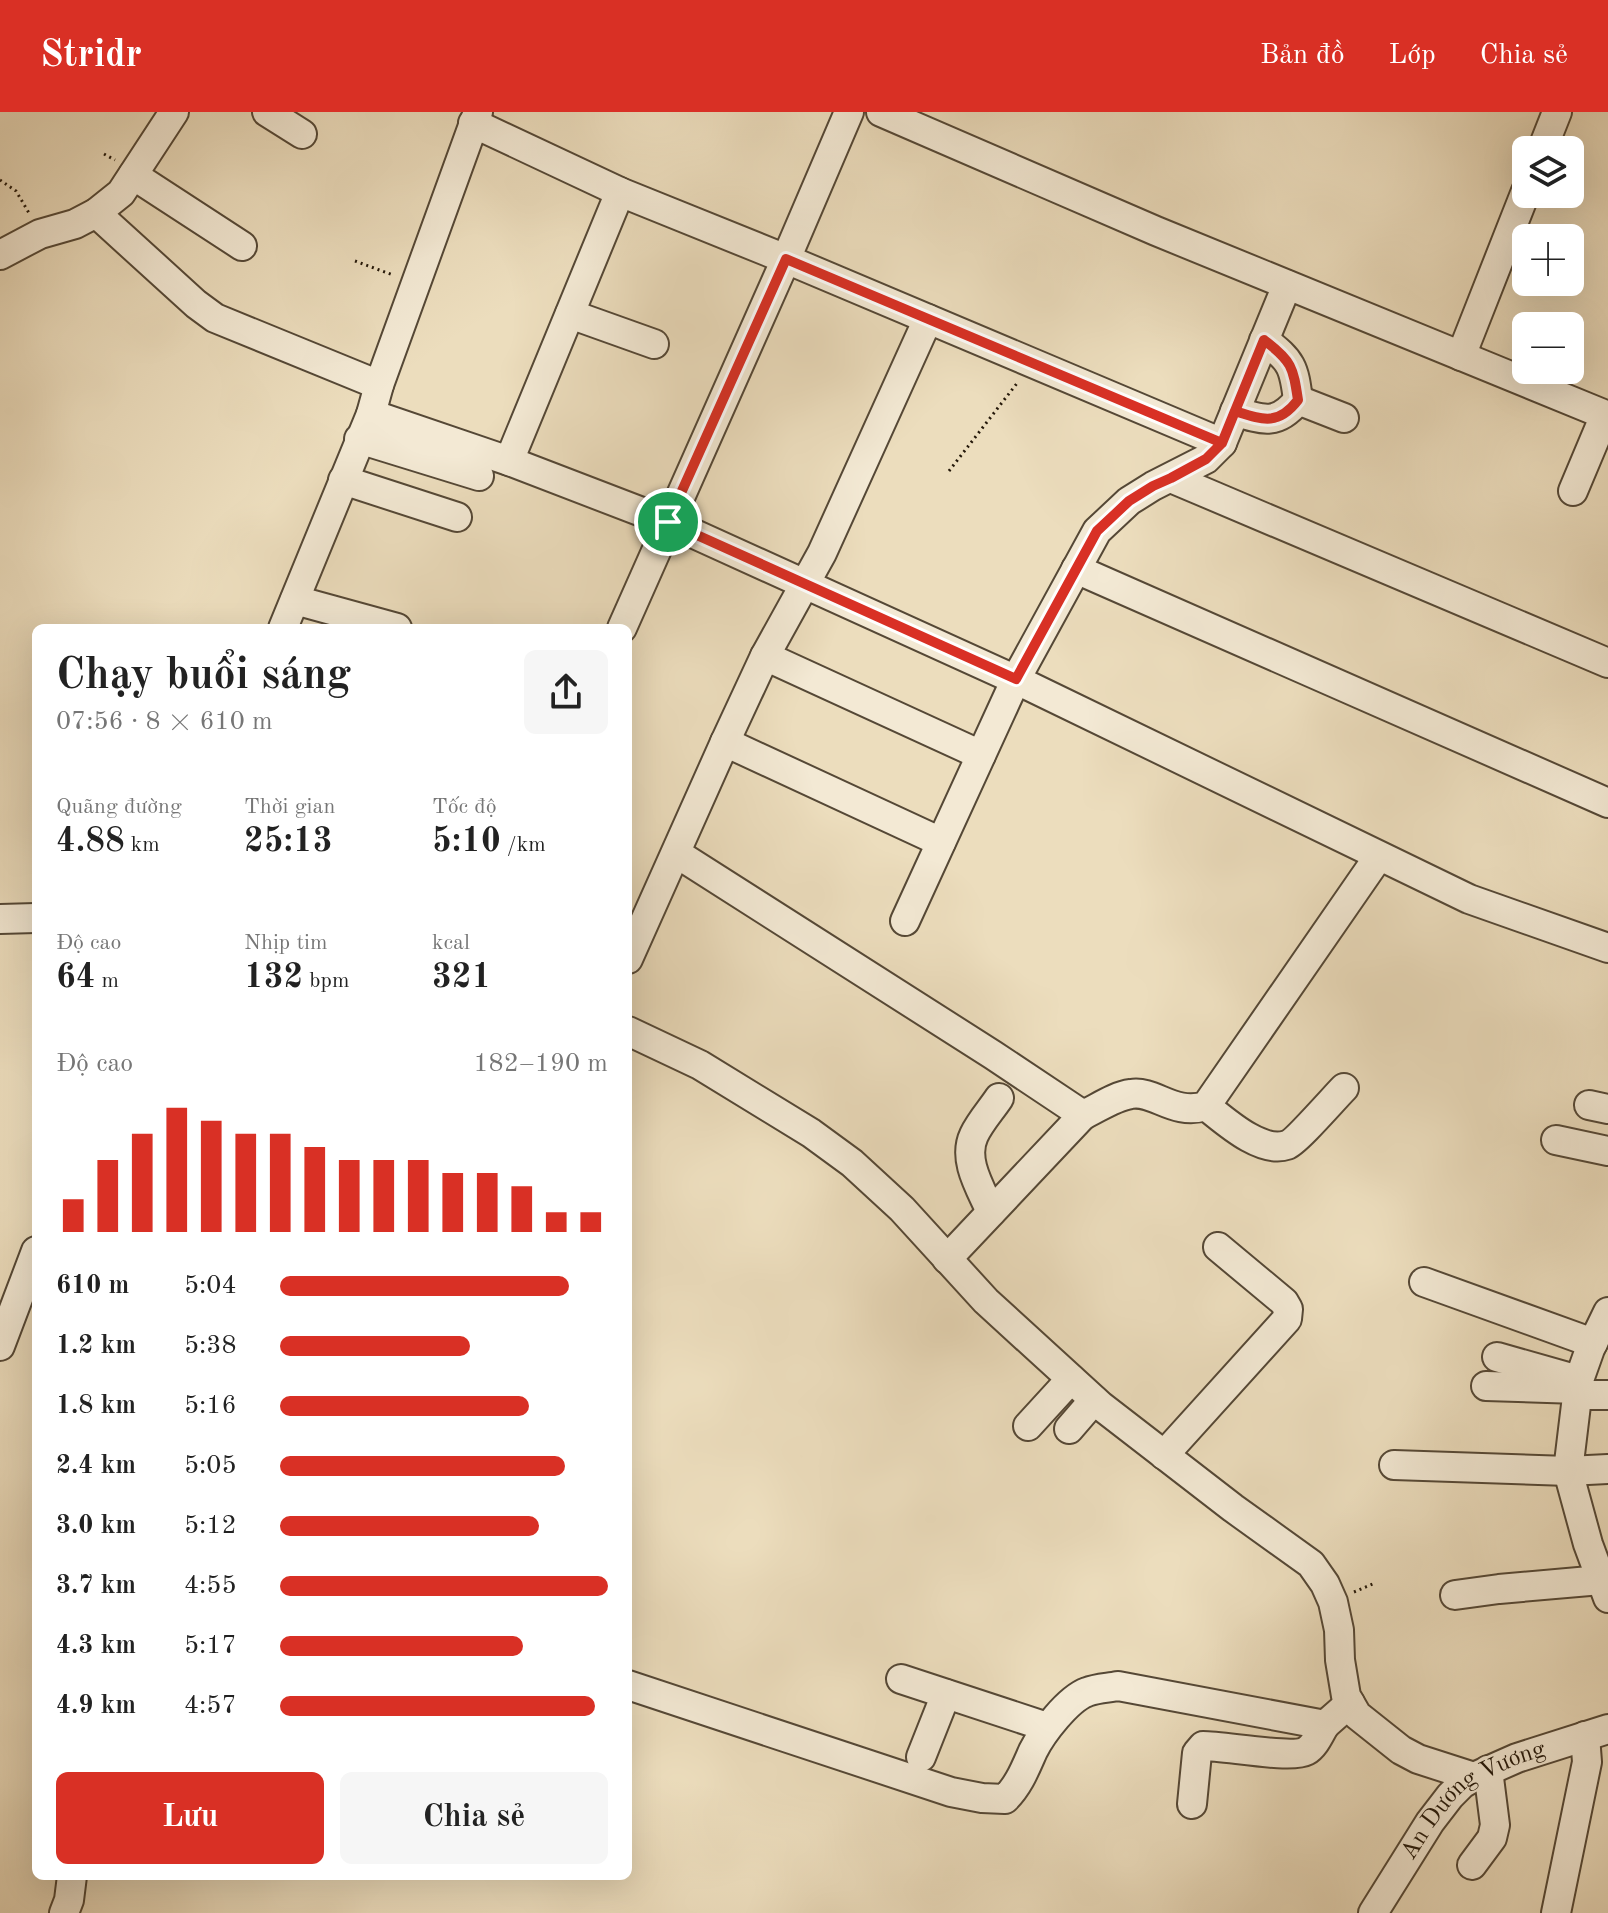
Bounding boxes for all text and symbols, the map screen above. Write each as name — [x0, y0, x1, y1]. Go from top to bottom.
text: Stridr — [40, 37, 142, 75]
text: Bản đồ — [1260, 42, 1345, 70]
text: Lớp — [1389, 42, 1436, 70]
text: Chia sẻ — [1480, 42, 1568, 70]
map controls — [1512, 136, 1584, 384]
button: layers — [1512, 136, 1584, 208]
button: + — [1512, 224, 1584, 296]
button: − — [1512, 312, 1584, 384]
pin — [634, 488, 702, 556]
icon: arrive — [646, 500, 690, 544]
button: share — [524, 650, 608, 734]
text: Chạy buổi sáng — [56, 654, 351, 698]
text: 07:56 · 8 × 610 m — [56, 709, 273, 735]
text: Quãng đường — [56, 796, 182, 818]
text: Thời gian — [244, 796, 335, 818]
text: Tốc độ — [432, 796, 497, 818]
text: 4.88 — [56, 825, 125, 859]
text: 25:13 — [244, 825, 332, 859]
text: 5:10 — [432, 825, 501, 859]
text: km — [125, 834, 160, 856]
text: /km — [501, 834, 546, 856]
text: Độ cao — [56, 932, 121, 954]
text: Nhịp tim — [244, 932, 328, 954]
text: kcal — [432, 932, 470, 954]
text: 64 — [56, 961, 95, 995]
text: 132 — [244, 961, 303, 995]
text: 321 — [432, 961, 491, 995]
text: m — [95, 970, 119, 992]
text: bpm — [303, 970, 349, 992]
text: Độ cao — [56, 1051, 133, 1077]
text: 182–190 m — [473, 1051, 608, 1077]
text: 610 m — [56, 1273, 129, 1299]
text: 5:04 — [184, 1273, 237, 1299]
text: 1.2 km — [56, 1333, 136, 1359]
text: 5:38 — [184, 1333, 237, 1359]
text: 1.8 km — [56, 1393, 136, 1419]
text: 5:16 — [184, 1393, 237, 1419]
text: 2.4 km — [56, 1453, 136, 1479]
text: 5:05 — [184, 1453, 237, 1479]
text: 3.0 km — [56, 1513, 136, 1539]
text: 5:12 — [184, 1513, 237, 1539]
text: 3.7 km — [56, 1573, 136, 1599]
text: 4:55 — [184, 1573, 237, 1599]
text: 4.3 km — [56, 1633, 136, 1659]
text: 5:17 — [184, 1633, 237, 1659]
text: 4.9 km — [56, 1693, 136, 1719]
text: 4:57 — [184, 1693, 237, 1719]
street label: An Dương Vương — [1397, 1738, 1548, 1864]
button: Lưu — [56, 1772, 324, 1864]
button: Chia sẻ — [340, 1772, 608, 1864]

